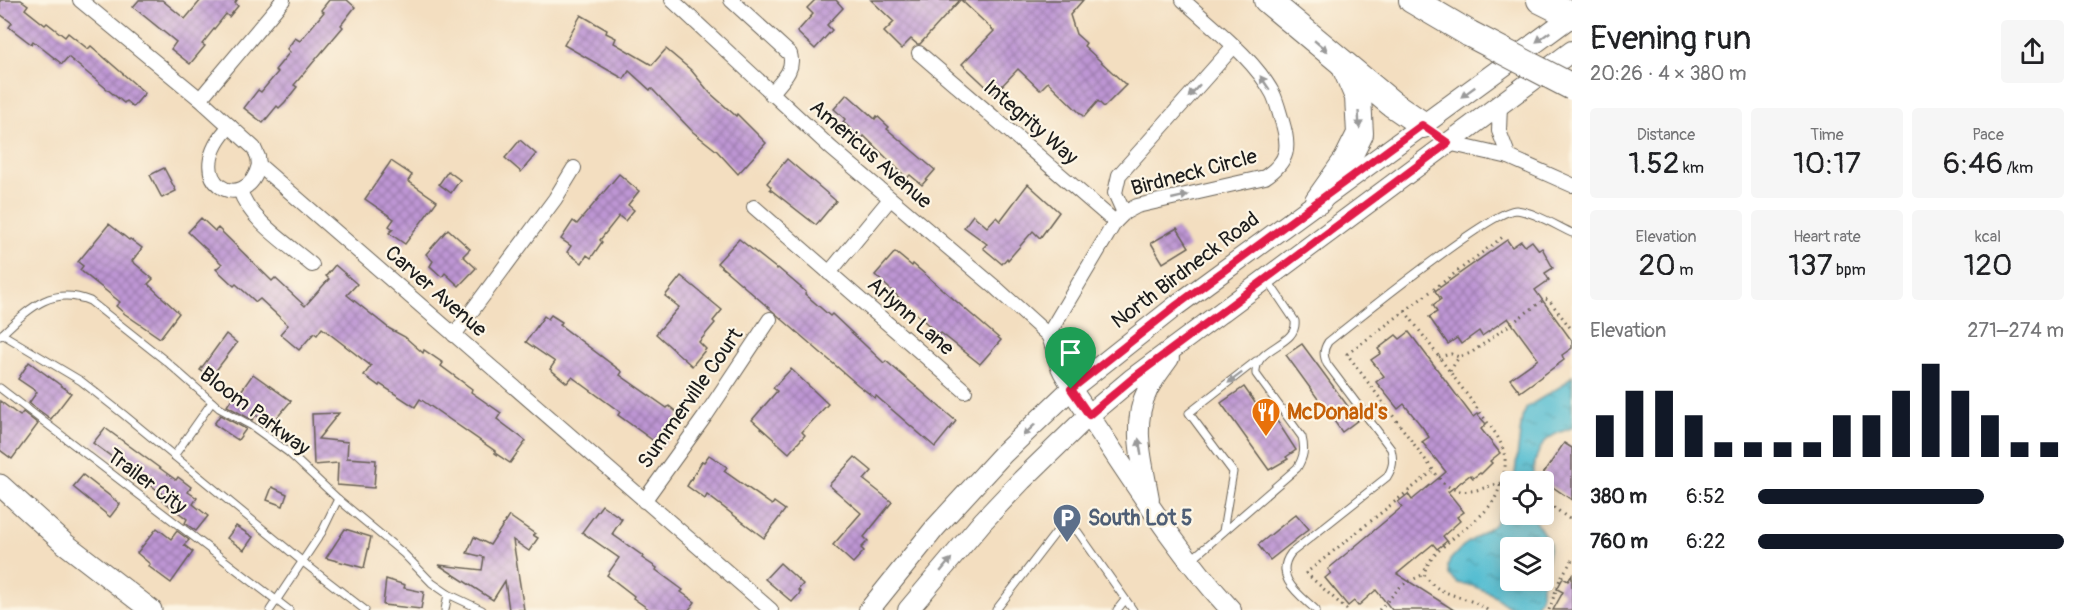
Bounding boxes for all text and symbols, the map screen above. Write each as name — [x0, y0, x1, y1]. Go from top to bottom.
text: Evening run — [1590, 18, 1751, 59]
button: share — [2001, 20, 2064, 83]
one-way arrow — [1536, 31, 1552, 43]
one-way arrow — [1313, 39, 1329, 52]
text: 20:26 · 4 × 380 m — [1590, 61, 1746, 86]
street label: Integrity Way — [978, 74, 1084, 171]
one-way arrow — [1259, 75, 1271, 91]
one-way arrow — [1187, 83, 1201, 98]
one-way arrow — [1461, 85, 1476, 97]
street label: Americus Avenue — [804, 94, 938, 215]
one-way arrow — [1354, 111, 1363, 130]
text: Distance — [1637, 125, 1695, 145]
text: Time — [1810, 125, 1844, 145]
text: Pace — [1972, 125, 2004, 145]
street label: Birdneck Circle — [1128, 143, 1261, 202]
text: 1.52 — [1628, 145, 1679, 182]
text: 10:17 — [1793, 145, 1861, 182]
text: 6:46 — [1943, 145, 2003, 182]
text: km — [1679, 158, 1704, 178]
text: /km — [2003, 158, 2033, 178]
one-way arrow — [1171, 191, 1189, 201]
street label: North Birdneck Road — [1106, 206, 1265, 335]
text: Elevation — [1636, 227, 1696, 247]
text: Heart rate — [1793, 227, 1861, 247]
text: kcal — [1975, 227, 2001, 247]
street label: Carver Avenue — [379, 240, 493, 344]
text: 20 — [1639, 247, 1676, 284]
text: 137 — [1788, 247, 1833, 284]
text: 120 — [1964, 247, 2013, 284]
text: m — [1676, 260, 1693, 280]
text: bpm — [1833, 260, 1866, 280]
street label: Arlynn Lane — [862, 271, 960, 362]
text: Elevation — [1590, 318, 1666, 343]
text: 271–274 m — [1967, 318, 2064, 343]
street label: Summerville Court — [632, 322, 749, 474]
pin — [1045, 327, 1096, 389]
icon: arrive — [1054, 336, 1087, 369]
street label: Bloom Parkway — [194, 361, 315, 462]
one-way arrow — [1227, 371, 1242, 383]
restaurant icon: McDonald's — [1250, 396, 1282, 438]
place label: McDonald's — [1287, 399, 1388, 426]
one-way arrow — [1022, 422, 1036, 436]
one-way arrow — [1135, 437, 1144, 456]
street label: Trailer City — [101, 442, 192, 520]
map controls — [1500, 471, 1554, 591]
button: locate — [1500, 471, 1554, 525]
text: 380 m — [1590, 484, 1647, 509]
text: 6:52 — [1686, 484, 1725, 509]
parking icon: South Lot 5 — [1051, 502, 1083, 544]
place label: South Lot 5 — [1088, 505, 1192, 532]
text: 760 m — [1590, 529, 1648, 554]
text: 6:22 — [1686, 529, 1725, 554]
button: layers — [1500, 537, 1554, 591]
one-way arrow — [939, 557, 952, 573]

